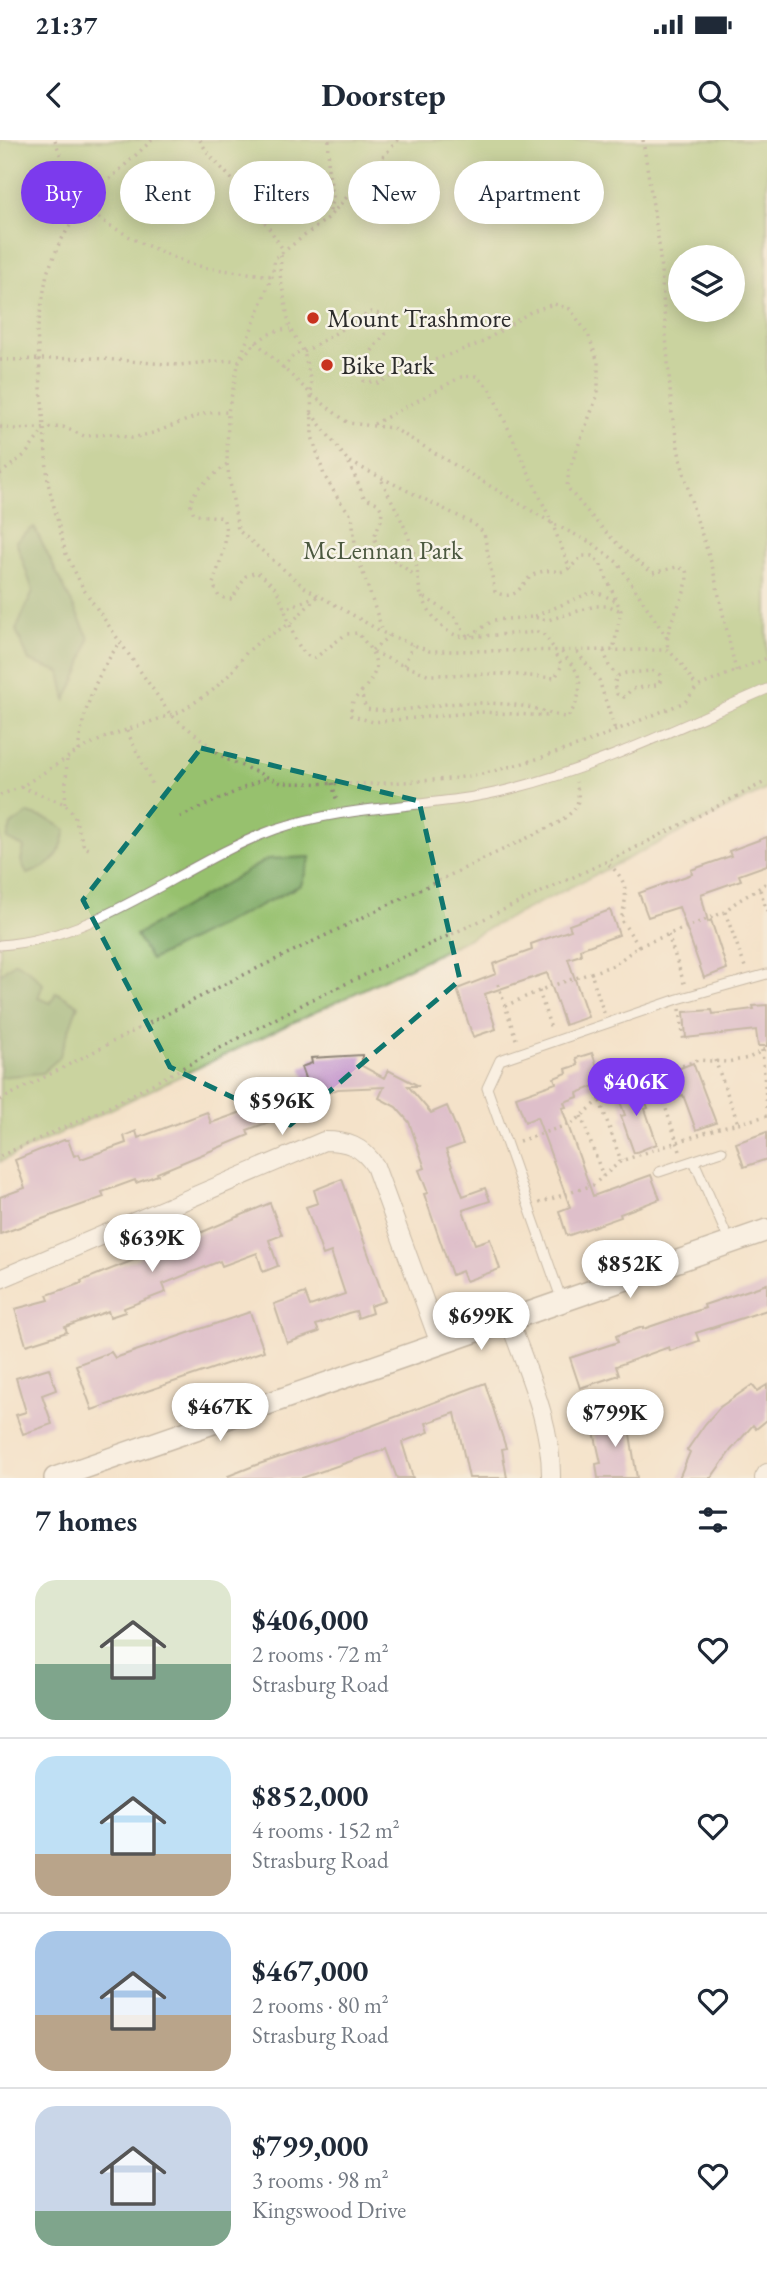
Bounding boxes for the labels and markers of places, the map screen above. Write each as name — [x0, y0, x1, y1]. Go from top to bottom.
place label: Mount Trashmore — [327, 301, 511, 335]
marker: Mount Trashmore — [305, 310, 321, 326]
place label: Bike Park — [341, 348, 435, 382]
marker: Bike Park — [319, 357, 335, 373]
pin: $406K — [587, 1058, 685, 1118]
pin: $596K — [233, 1077, 331, 1137]
pin: $639K — [103, 1214, 201, 1274]
pin: $852K — [581, 1240, 679, 1300]
pin: $699K — [432, 1292, 530, 1352]
pin: $467K — [171, 1384, 269, 1443]
pin: $799K — [566, 1390, 664, 1449]

